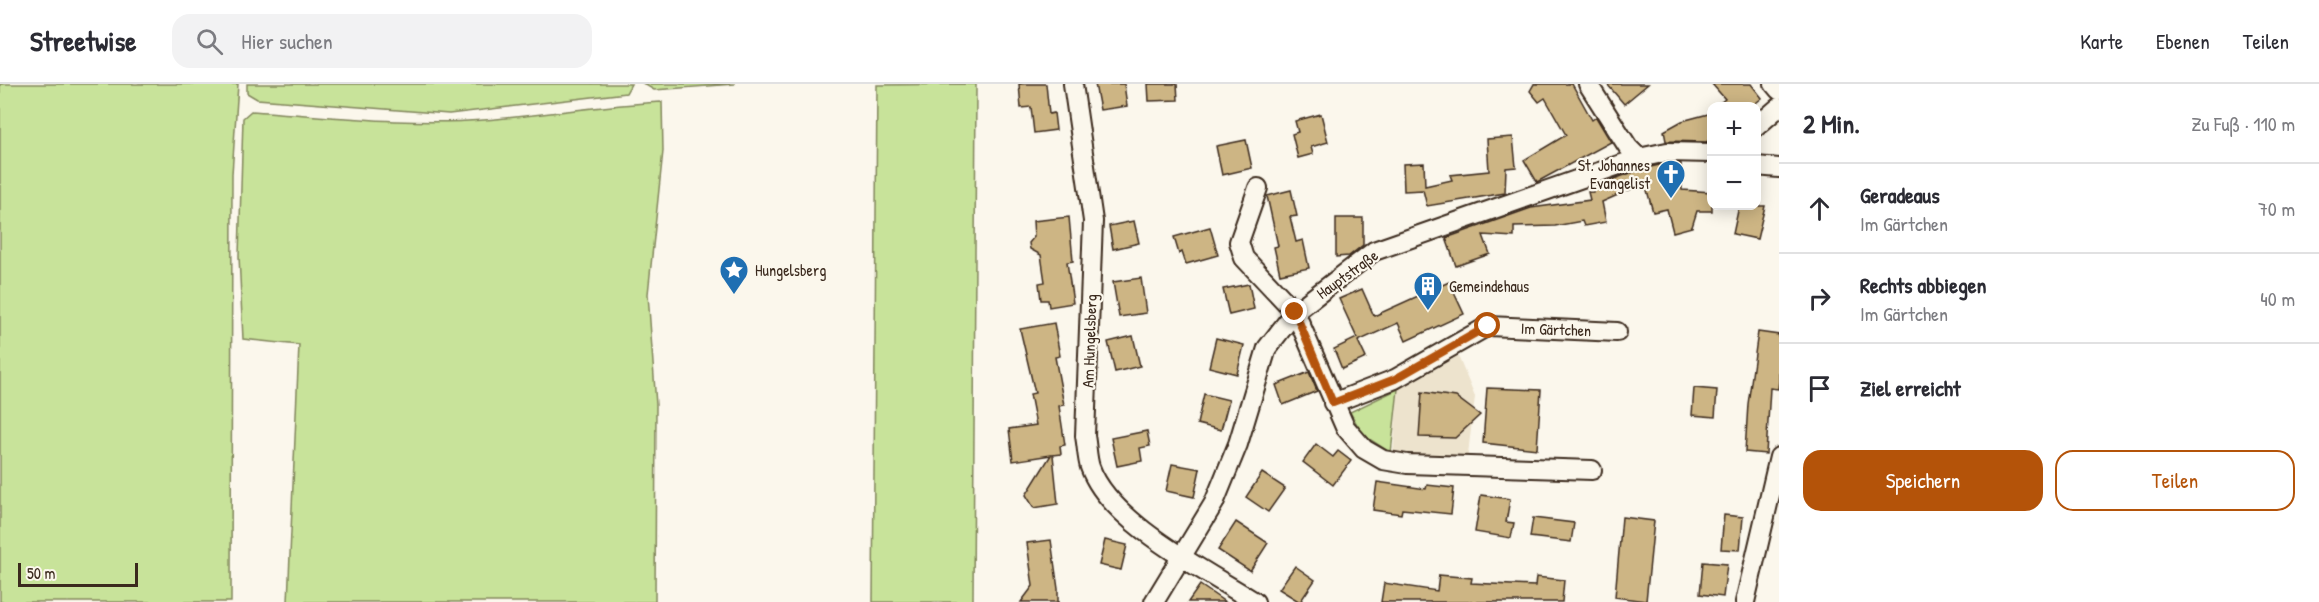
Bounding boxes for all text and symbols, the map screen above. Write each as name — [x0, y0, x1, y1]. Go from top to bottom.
search box — [172, 14, 592, 68]
text: Streetwise — [30, 22, 136, 60]
icon: search — [193, 25, 226, 58]
text: Hier suchen — [241, 26, 333, 56]
text: Karte — [2080, 27, 2123, 56]
text: Ebenen — [2156, 27, 2210, 56]
text: Teilen — [2243, 27, 2289, 56]
map controls — [1707, 102, 1761, 210]
button: + — [1707, 102, 1761, 156]
text: 2 Min. — [1803, 106, 1860, 141]
text: Zu Fuß · 110 m — [2191, 110, 2295, 137]
place label: St. Johannes Evangelist — [1578, 154, 1650, 194]
button: − — [1707, 156, 1761, 210]
church icon: St. Johannes Evangelist — [1655, 158, 1687, 200]
text: Geradeaus — [1860, 180, 1940, 210]
icon: ahead — [1803, 192, 1836, 225]
text: 70 m — [2258, 195, 2295, 222]
text: Im Gärtchen — [1860, 210, 1948, 237]
street label: Hauptstraße — [1312, 244, 1383, 304]
place icon: Hungelsberg — [718, 254, 750, 296]
place label: Hungelsberg — [755, 259, 826, 281]
building icon: Gemeindehaus — [1412, 270, 1444, 312]
text: Rechts abbiegen — [1860, 270, 1987, 300]
place label: Gemeindehaus — [1449, 275, 1529, 297]
icon: right — [1803, 282, 1836, 315]
text: 40 m — [2260, 285, 2295, 312]
street label: Am Hungelsberg — [1076, 294, 1102, 388]
route end — [1281, 298, 1307, 324]
text: Im Gärtchen — [1860, 300, 1948, 327]
route start — [1474, 312, 1500, 338]
street label: Im Gärtchen — [1520, 317, 1592, 341]
icon: arrive — [1803, 372, 1836, 405]
text: Ziel erreicht — [1860, 373, 1960, 403]
button: Speichern — [1803, 450, 2043, 511]
button: Teilen — [2055, 450, 2295, 511]
scale bar — [18, 560, 138, 588]
text: 50 m — [27, 562, 56, 584]

